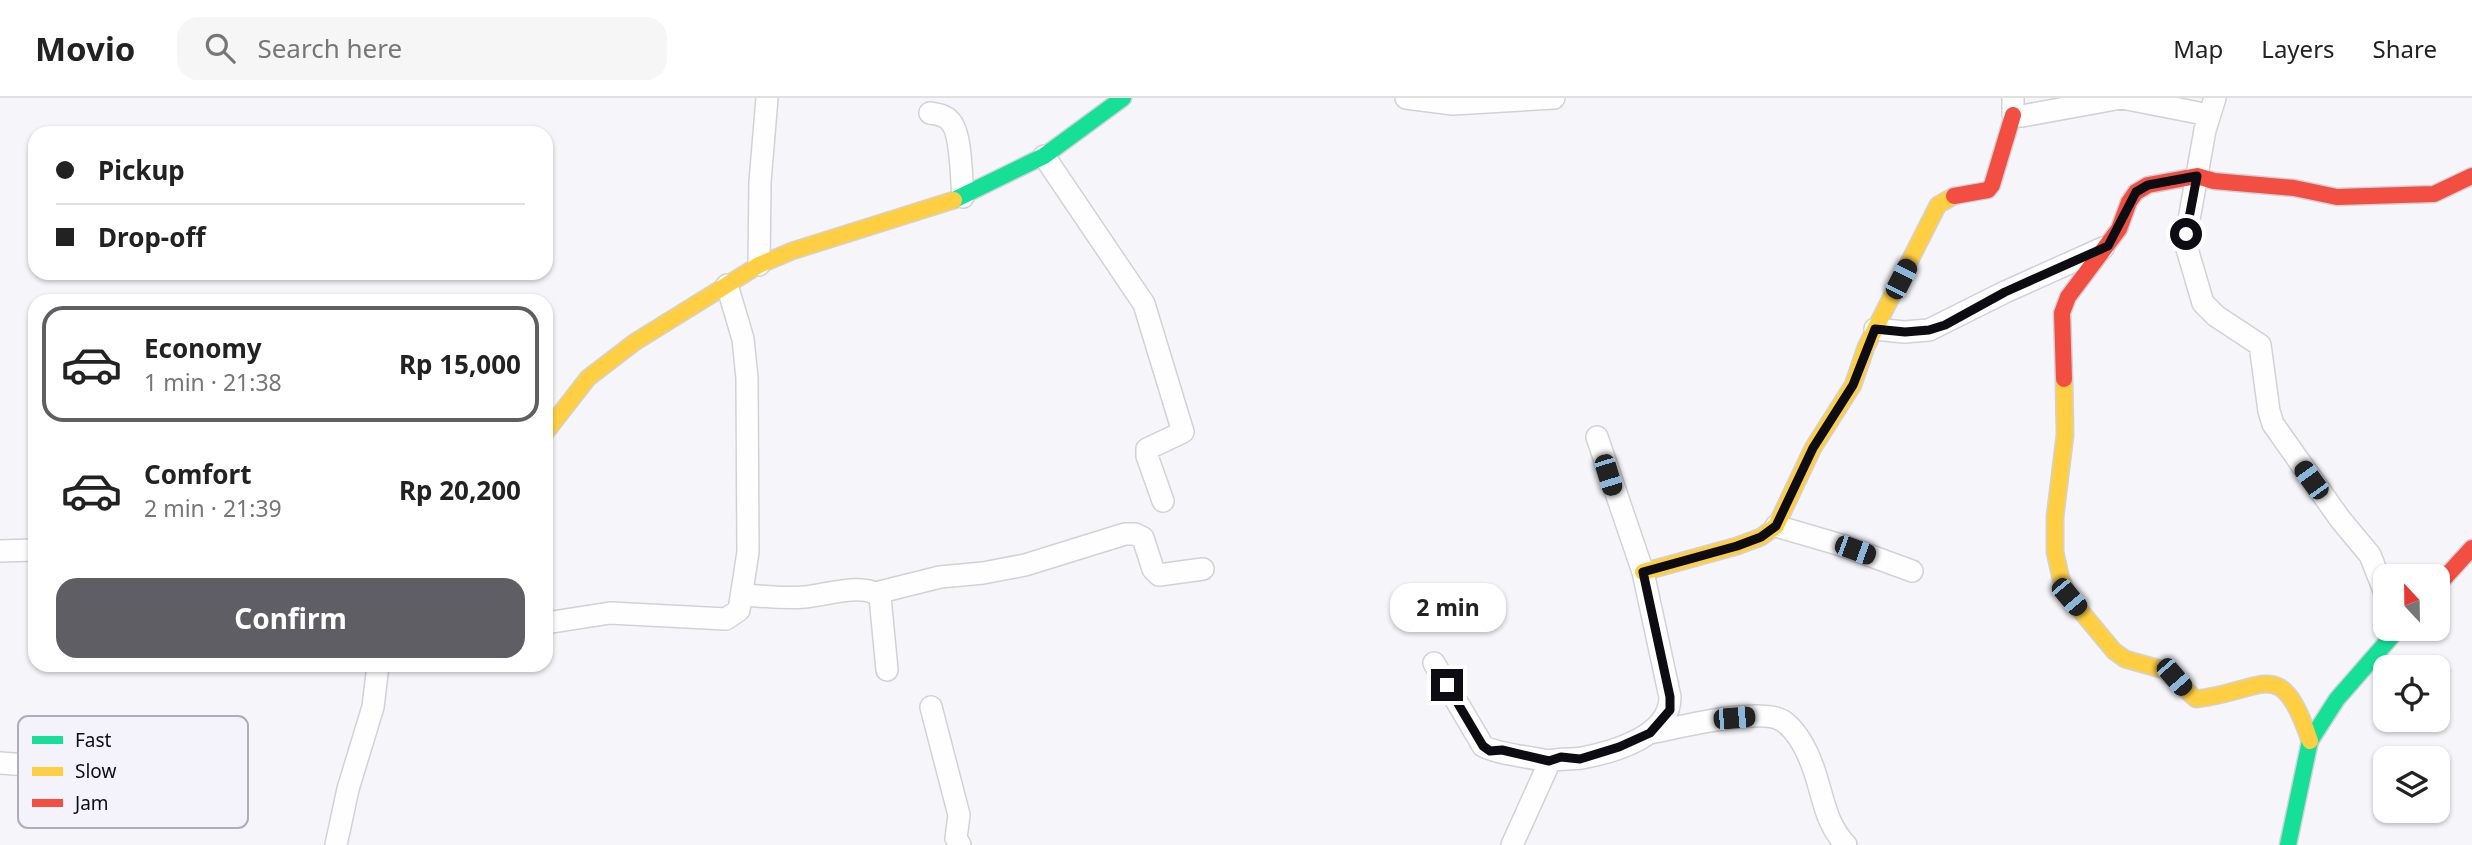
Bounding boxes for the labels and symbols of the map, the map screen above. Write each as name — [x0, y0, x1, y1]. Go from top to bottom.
route start — [2170, 218, 2202, 250]
car — [1883, 256, 1920, 302]
car — [1592, 452, 1625, 498]
car — [2291, 457, 2332, 503]
car — [1832, 533, 1879, 567]
north arrow — [2373, 564, 2450, 640]
car — [2048, 574, 2091, 620]
callout: 2 min — [1389, 584, 1505, 632]
car — [2153, 654, 2196, 700]
route end — [1431, 669, 1463, 701]
car — [1713, 706, 1756, 730]
legend — [18, 716, 248, 828]
text: Fast — [75, 727, 112, 753]
text: Slow — [75, 758, 116, 784]
text: Jam — [73, 790, 109, 816]

